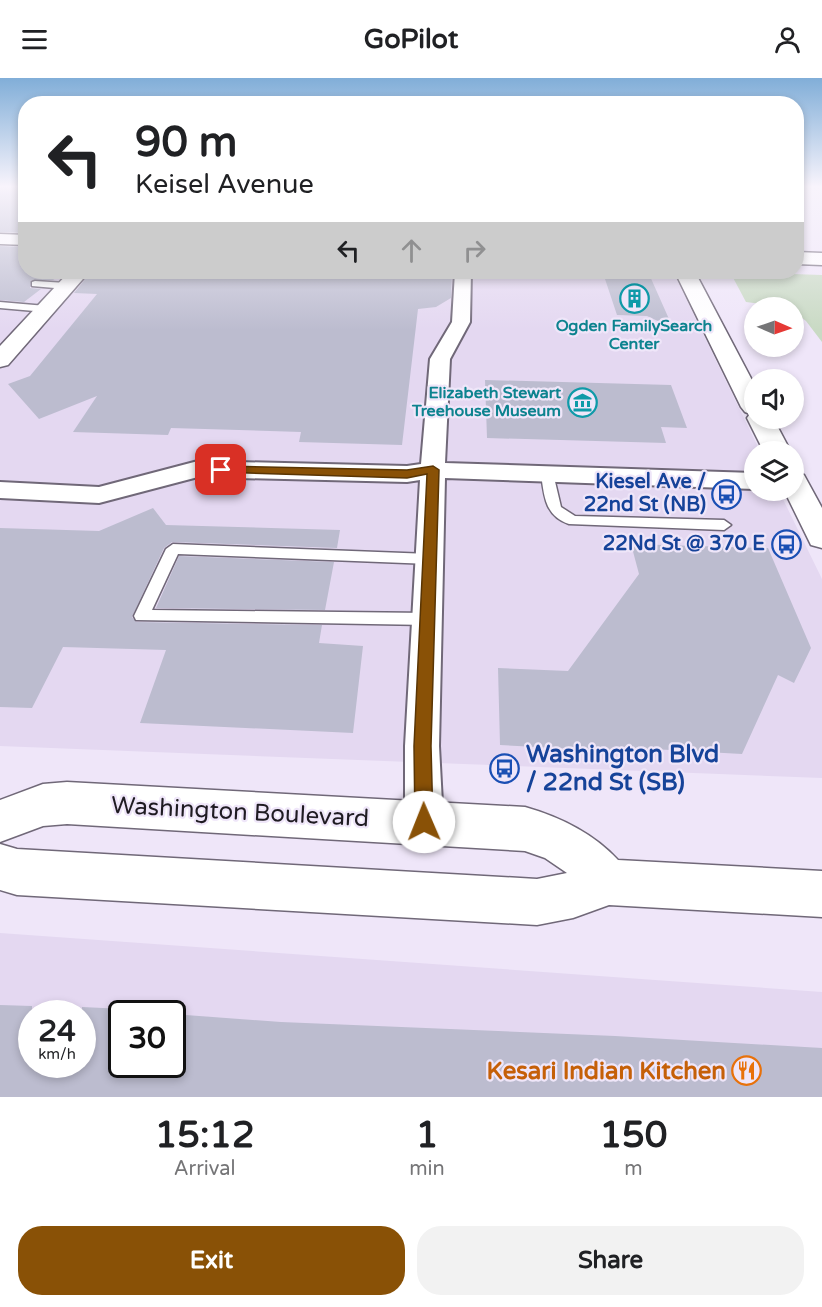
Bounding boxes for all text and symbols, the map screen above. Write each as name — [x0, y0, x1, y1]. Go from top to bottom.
icon: menu — [18, 23, 51, 56]
text: GoPilot — [364, 23, 458, 56]
icon: person — [771, 23, 804, 56]
text: 90 m — [135, 117, 237, 168]
icon: left — [36, 120, 114, 198]
text: Keisel Avenue — [135, 168, 314, 201]
icon: left — [332, 234, 365, 267]
icon: ahead — [395, 234, 428, 267]
icon: right — [458, 234, 491, 267]
building icon: Ogden FamilySearch Center — [618, 282, 650, 314]
north arrow — [744, 297, 804, 357]
map controls — [744, 297, 804, 501]
place label: Ogden FamilySearch Center — [556, 316, 712, 354]
button: sound — [744, 369, 804, 429]
place label: Elizabeth Stewart Treehouse Museum — [411, 383, 562, 421]
museum icon: Elizabeth Stewart Treehouse Museum — [566, 386, 598, 418]
button: layers — [744, 441, 804, 501]
pin — [195, 444, 246, 495]
icon: arrive — [204, 453, 237, 486]
place label: Kiesel Ave / 22nd St (NB) — [584, 470, 706, 517]
bus stop icon: Kiesel Ave / 22nd St (NB) — [711, 478, 743, 510]
bus stop icon: 22Nd St @ 370 E — [770, 528, 802, 560]
place label: 22Nd St @ 370 E — [603, 532, 765, 556]
place label: Washington Blvd / 22nd St (SB) — [526, 740, 719, 797]
bus stop icon: Washington Blvd / 22nd St (SB) — [489, 752, 521, 784]
position arrow — [392, 790, 456, 854]
street label: Washington Boulevard — [110, 791, 370, 833]
speed limit sign: 30 — [108, 1000, 186, 1078]
text: 24 — [38, 1013, 76, 1050]
text: km/h — [38, 1045, 76, 1063]
restaurant icon: Kesari Indian Kitchen — [731, 1055, 763, 1087]
place label: Kesari Indian Kitchen — [487, 1057, 726, 1086]
text: 15:12 — [155, 1114, 255, 1157]
text: 1 — [416, 1114, 438, 1157]
text: 150 — [599, 1114, 667, 1157]
text: Arrival — [174, 1157, 236, 1181]
text: min — [409, 1157, 445, 1181]
text: m — [624, 1157, 643, 1181]
button: Exit — [18, 1226, 405, 1295]
button: Share — [417, 1226, 804, 1295]

